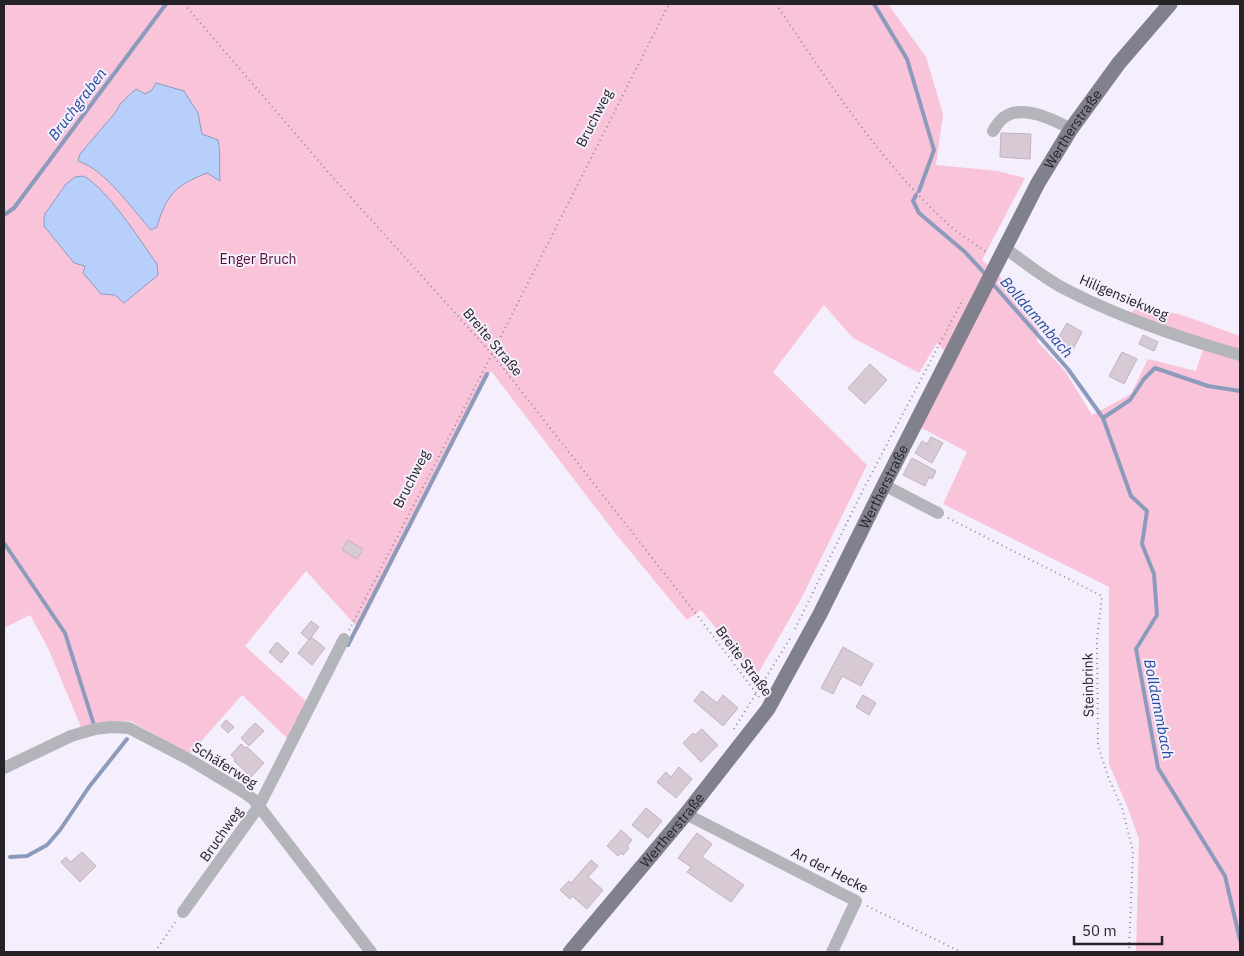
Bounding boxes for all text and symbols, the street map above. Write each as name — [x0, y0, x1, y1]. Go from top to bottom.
water label: Bruchgraben — [44, 64, 110, 144]
street label: Bruchweg — [572, 85, 617, 150]
street label: Wertherstraße — [1040, 86, 1106, 172]
park label: Enger Bruch — [220, 250, 296, 268]
street label: Hiligensiekweg — [1077, 270, 1172, 324]
water label: Bolldammbach — [997, 272, 1077, 362]
street label: Breite Straße — [459, 304, 527, 380]
street label: Wertherstraße — [855, 441, 912, 532]
street label: Bruchweg — [389, 446, 434, 511]
street label: Breite Straße — [712, 622, 776, 700]
street label: Steinbrink — [1078, 652, 1098, 717]
water label: Bolldammbach — [1140, 657, 1178, 761]
street label: Schäferweg — [189, 738, 262, 792]
street label: Wertherstraße — [636, 789, 708, 871]
street label: Bruchweg — [196, 803, 247, 865]
street label: An der Hecke — [789, 843, 872, 897]
scale bar — [1074, 914, 1162, 946]
text: 50 m — [1082, 921, 1117, 940]

